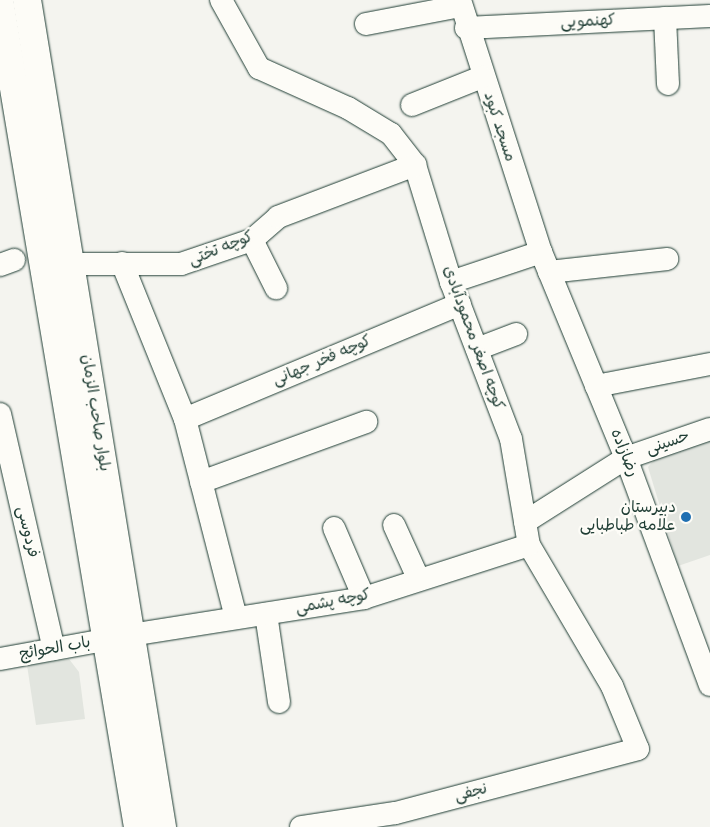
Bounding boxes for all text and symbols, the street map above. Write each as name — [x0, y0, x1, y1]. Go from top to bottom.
street label: کهنمویی — [560, 11, 616, 33]
street label: مسجد کبود — [479, 90, 519, 164]
street label: کوچه تختی — [186, 227, 256, 271]
street label: کوچه اصغر محمودآبادی — [438, 263, 508, 413]
street label: کوچه فخر جهانی — [270, 332, 374, 390]
street label: بلوار صاحب الزمان — [76, 353, 114, 473]
street label: رضازاده — [606, 426, 642, 480]
street label: حسینی — [644, 427, 692, 459]
place label: دبیرستان علامه طباطبایی — [580, 498, 676, 536]
street label: فردوسی — [12, 505, 42, 559]
marker: دبیرستان علامه طباطبایی — [680, 511, 692, 523]
street label: کوچه پشمی — [294, 585, 372, 619]
street label: باب الحوائج — [18, 633, 92, 665]
street label: نجفی — [452, 779, 490, 807]

